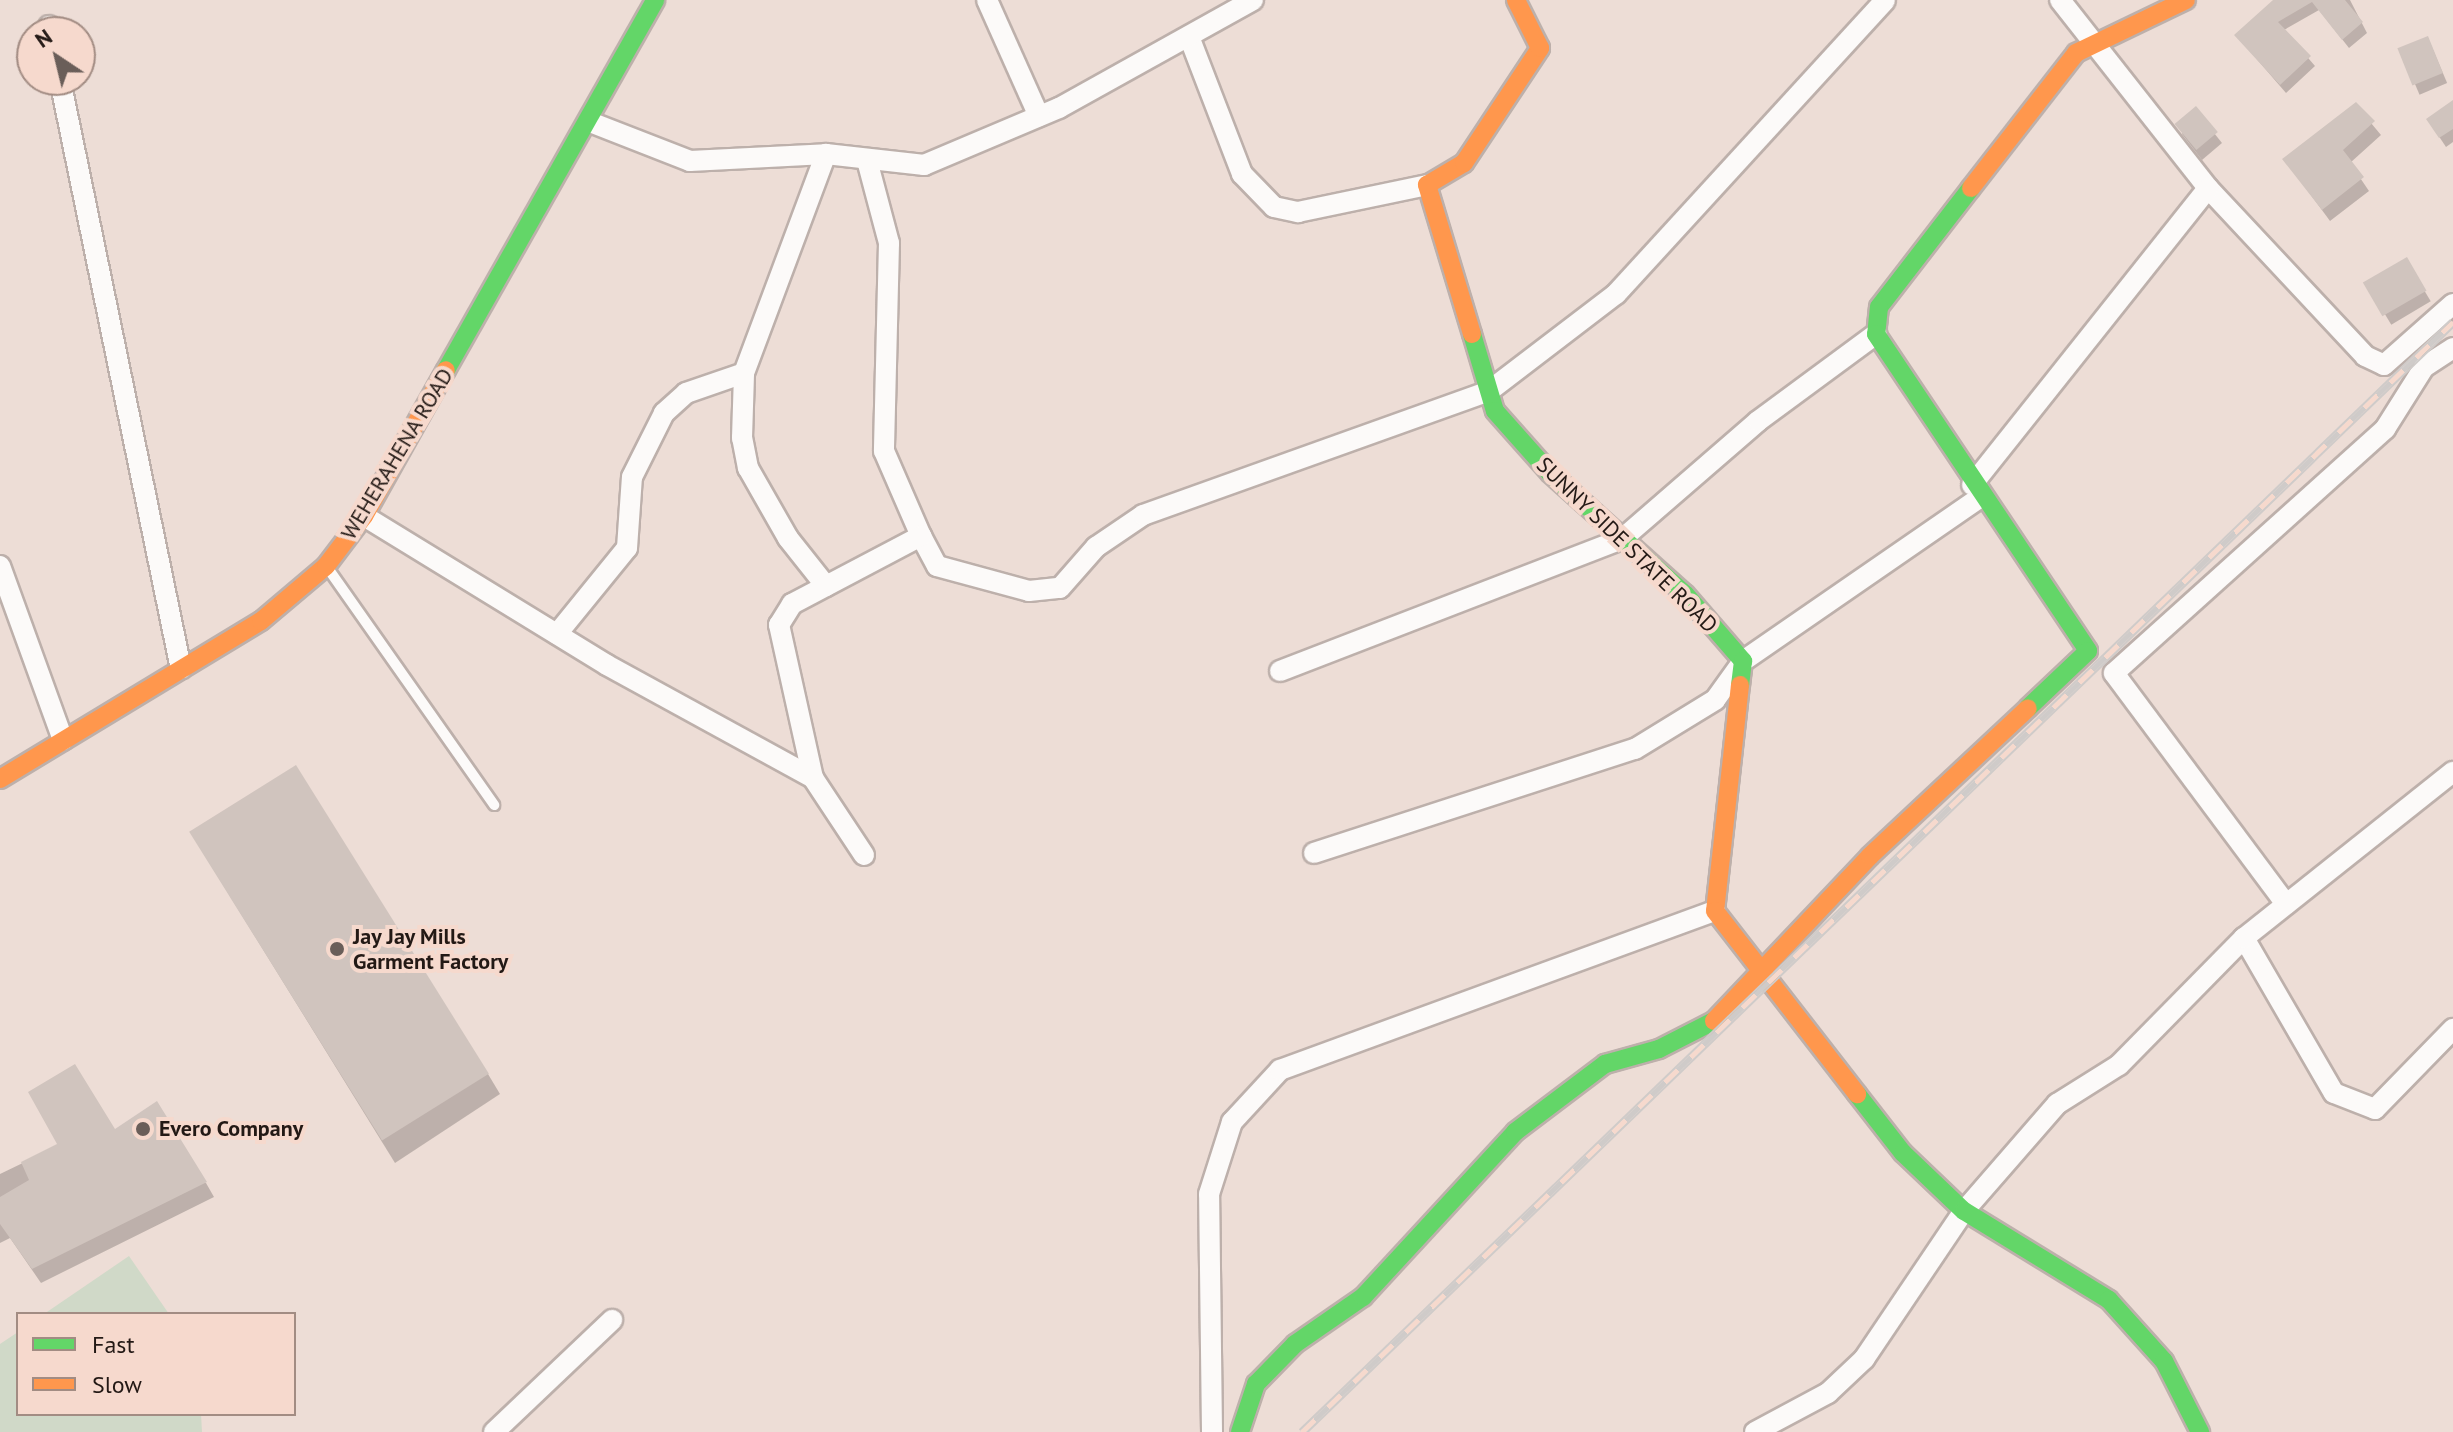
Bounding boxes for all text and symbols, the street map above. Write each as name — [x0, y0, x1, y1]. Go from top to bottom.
north arrow — [16, 16, 96, 96]
text: N — [29, 22, 57, 54]
street label: WEHERAHENA ROAD — [335, 363, 459, 545]
street label: SUNNY SIDE STATE ROAD — [1531, 452, 1723, 638]
place label: Jay Jay Mills Garment Factory — [353, 923, 508, 974]
marker: Jay Jay Mills Garment Factory — [328, 940, 346, 958]
place label: Evero Company — [159, 1116, 303, 1142]
marker: Evero Company — [134, 1120, 152, 1138]
legend — [16, 1312, 296, 1416]
text: Fast — [92, 1329, 135, 1360]
text: Slow — [92, 1369, 142, 1400]

